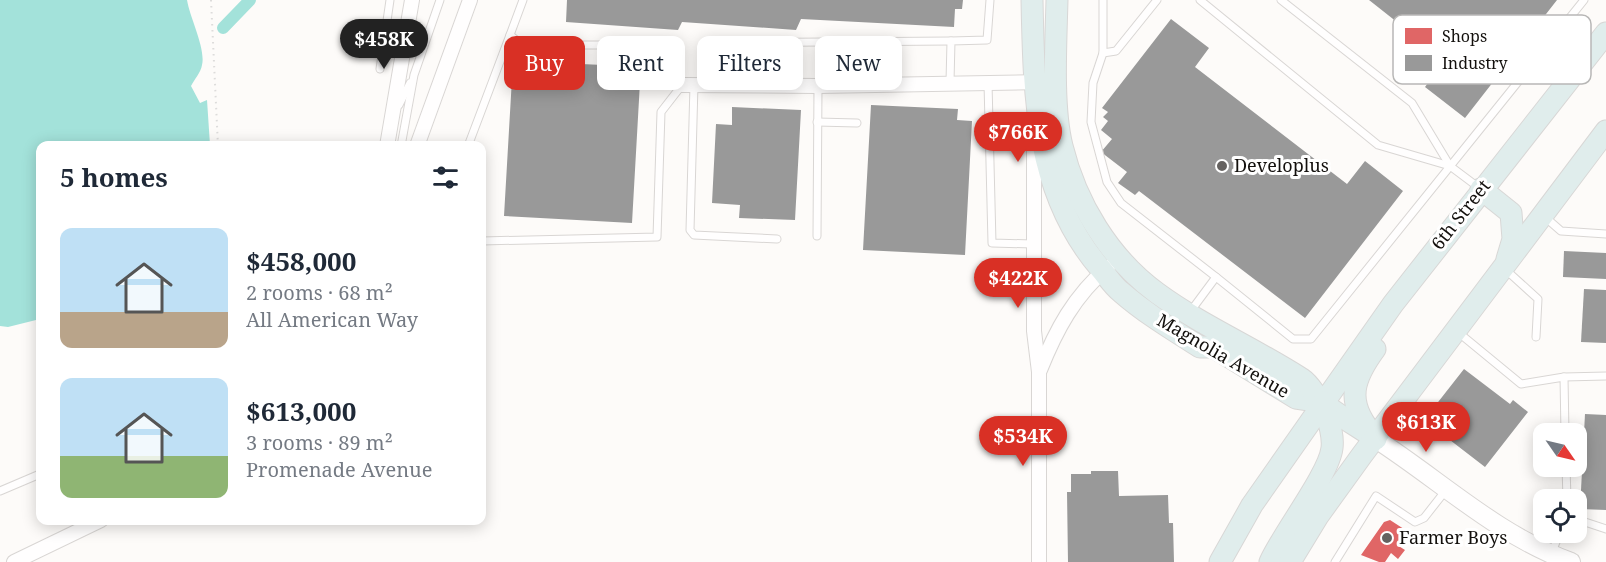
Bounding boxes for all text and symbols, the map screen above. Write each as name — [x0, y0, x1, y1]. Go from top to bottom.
legend — [1393, 15, 1591, 84]
pin: $458K — [342, 19, 426, 70]
text: $458K — [354, 25, 414, 52]
text: Shops — [1442, 25, 1487, 47]
chip: Buy — [504, 36, 585, 90]
chip: Rent — [597, 36, 685, 90]
chip: Filters — [697, 36, 803, 90]
chip: New — [815, 36, 902, 90]
text: Industry — [1442, 52, 1509, 74]
pin: $766K — [976, 112, 1060, 163]
text: $766K — [988, 118, 1048, 145]
place label: Developlus — [1234, 153, 1329, 177]
text: 5 homes — [60, 159, 168, 195]
marker: Developlus — [1215, 159, 1229, 173]
icon: filters — [429, 161, 462, 194]
street label: 6th Street — [1425, 174, 1495, 254]
text: $458,000 — [246, 243, 356, 279]
icon: home — [108, 252, 180, 324]
pin: $422K — [976, 258, 1060, 309]
text: $422K — [988, 264, 1048, 291]
text: 2 rooms · 68 m² — [246, 279, 393, 306]
text: All American Way — [246, 306, 418, 333]
street label: Magnolia Avenue — [1153, 307, 1294, 403]
text: $613,000 — [246, 393, 356, 429]
icon: home — [108, 402, 180, 474]
pin: $613K — [1384, 402, 1468, 453]
text: $613K — [1396, 408, 1456, 435]
pin: $534K — [981, 416, 1065, 467]
text: $534K — [993, 422, 1053, 449]
north arrow — [1533, 423, 1587, 477]
map controls — [1533, 423, 1587, 543]
text: 3 rooms · 89 m² — [246, 429, 393, 456]
text: Promenade Avenue — [246, 456, 432, 483]
button: locate — [1533, 489, 1587, 543]
place label: Farmer Boys — [1399, 525, 1507, 549]
marker: Farmer Boys — [1380, 531, 1394, 545]

